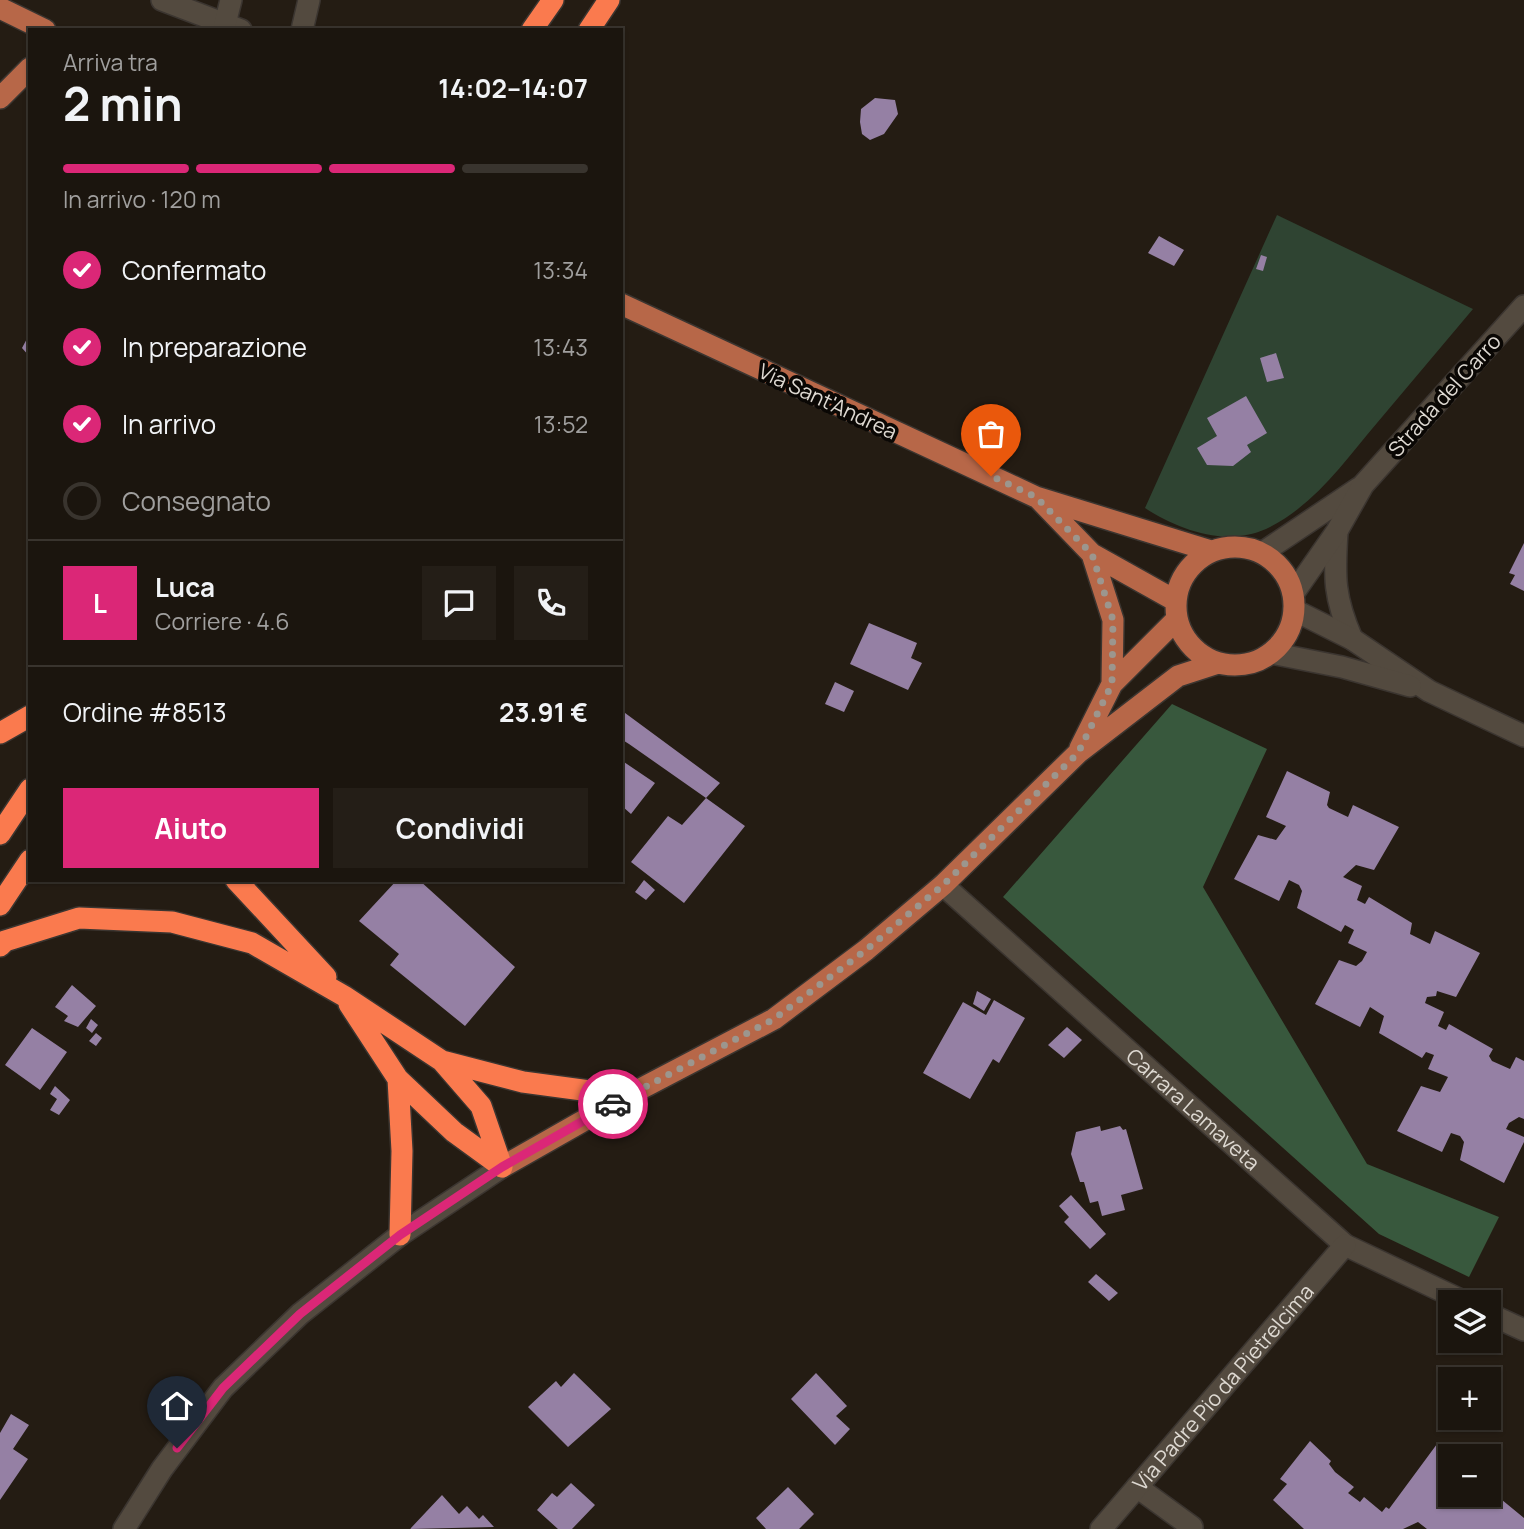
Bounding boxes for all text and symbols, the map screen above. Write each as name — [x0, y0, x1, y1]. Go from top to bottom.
text: Arriva tra — [63, 46, 158, 78]
text: 14:02–14:07 — [438, 70, 588, 106]
text: 2 min — [63, 72, 183, 135]
text: In arrivo · 120 m — [63, 183, 221, 215]
icon: check — [63, 251, 101, 289]
text: Confermato — [122, 252, 266, 288]
text: 13:34 — [533, 254, 588, 286]
icon: check — [63, 328, 101, 366]
street label: Strada del Carro — [1381, 328, 1507, 462]
text: In preparazione — [122, 329, 307, 365]
text: 13:43 — [533, 331, 588, 363]
street label: Via Sant'Andrea — [754, 357, 902, 445]
pin — [961, 404, 1021, 476]
icon: check — [63, 405, 101, 443]
text: In arrivo — [122, 406, 216, 442]
text: 13:52 — [534, 408, 588, 440]
icon: bag — [972, 415, 1010, 453]
text: Consegnato — [122, 483, 271, 519]
button: chat — [422, 566, 496, 640]
button: phone — [514, 566, 588, 640]
text: Luca — [155, 569, 215, 605]
text: L — [93, 585, 107, 621]
text: Corriere · 4.6 — [155, 605, 290, 637]
text: Ordine #8513 — [63, 694, 227, 730]
text: 23.91 € — [499, 694, 588, 730]
button: Aiuto — [63, 788, 319, 868]
button: Condividi — [333, 788, 588, 868]
street label: Carrara Lamaveta — [1121, 1042, 1266, 1176]
courier — [578, 1069, 648, 1139]
icon: car — [594, 1085, 632, 1123]
street label: Via Padre Pio da Pietrelcima — [1126, 1278, 1320, 1497]
map controls — [1438, 1290, 1501, 1507]
button: layers — [1438, 1290, 1501, 1353]
button: + — [1438, 1367, 1501, 1430]
pin — [147, 1376, 207, 1448]
icon: home — [158, 1387, 196, 1425]
button: − — [1438, 1444, 1501, 1507]

